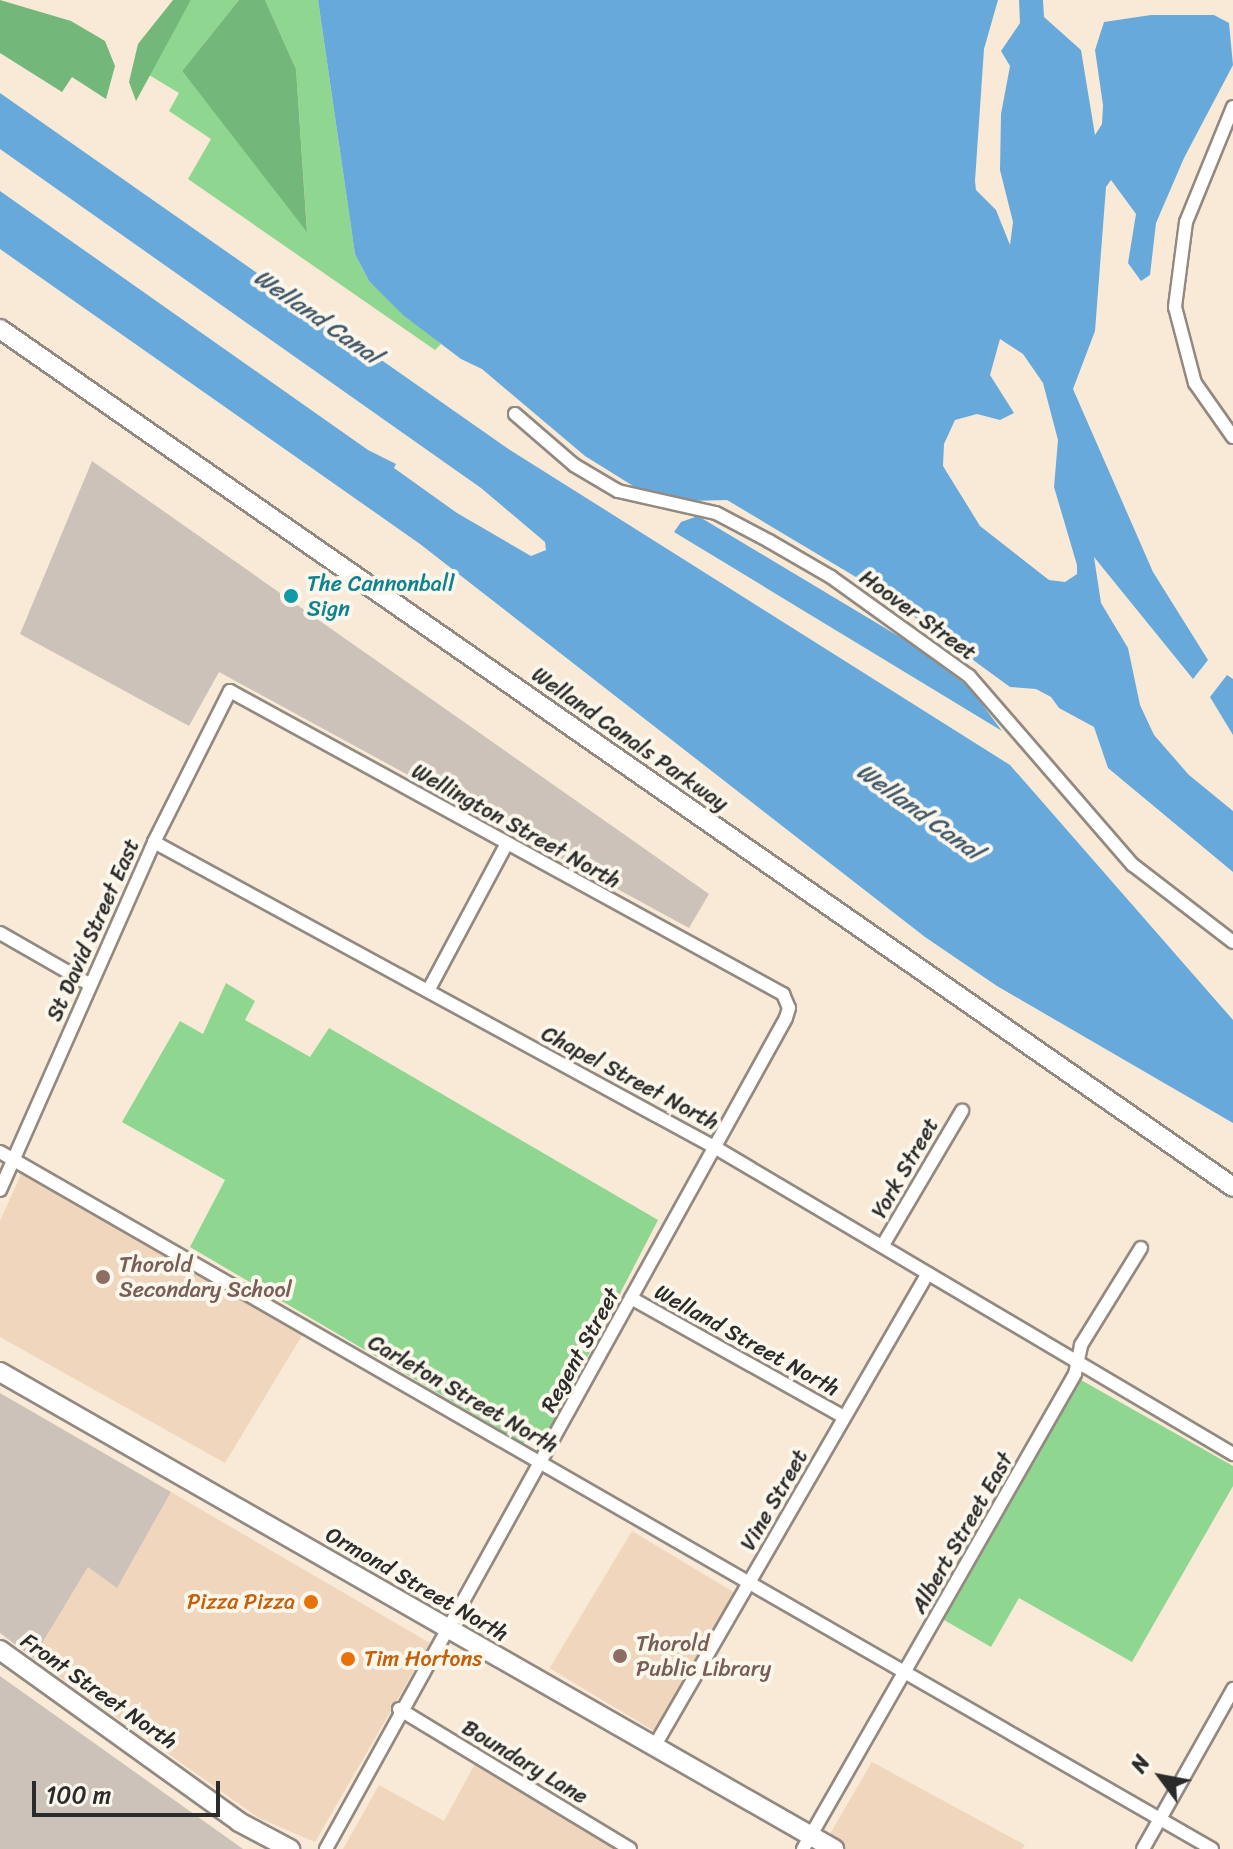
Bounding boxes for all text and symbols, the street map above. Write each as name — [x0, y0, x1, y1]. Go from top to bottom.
water label: Welland Canal — [248, 263, 386, 371]
street label: Hoover Street — [855, 564, 981, 666]
place label: The Cannonball Sign — [307, 570, 455, 622]
marker: The Cannonball Sign — [282, 587, 300, 605]
street label: Welland Canals Parkway — [527, 661, 733, 817]
water label: Welland Canal — [851, 757, 987, 867]
street label: Wellington Street North — [407, 758, 625, 894]
street label: St David Street East — [40, 833, 146, 1027]
street label: Chapel Street North — [537, 1020, 723, 1136]
street label: York Street — [866, 1113, 944, 1223]
place label: Thorold Secondary School — [119, 1251, 292, 1302]
marker: Thorold Secondary School — [94, 1268, 112, 1286]
street label: Welland Street North — [650, 1278, 844, 1402]
street label: Regent Street — [535, 1283, 625, 1417]
street label: Carleton Street North — [363, 1329, 563, 1459]
street label: Vine Street — [735, 1445, 813, 1555]
street label: Albert Street East — [905, 1448, 1019, 1618]
street label: Ormond Street North — [321, 1521, 513, 1647]
place label: Pizza Pizza — [187, 1589, 295, 1615]
marker: Pizza Pizza — [302, 1593, 320, 1611]
street label: Front Street North — [16, 1627, 182, 1755]
place label: Thorold Public Library — [636, 1630, 771, 1682]
place label: Tim Hortons — [364, 1646, 484, 1672]
marker: Thorold Public Library — [611, 1647, 629, 1665]
marker: Tim Hortons — [339, 1650, 357, 1668]
street label: Boundary Lane — [457, 1714, 593, 1810]
north arrow — [1121, 1737, 1201, 1817]
text: N — [1120, 1747, 1161, 1781]
scale bar — [36, 1765, 224, 1815]
text: 100 m — [46, 1774, 111, 1816]

